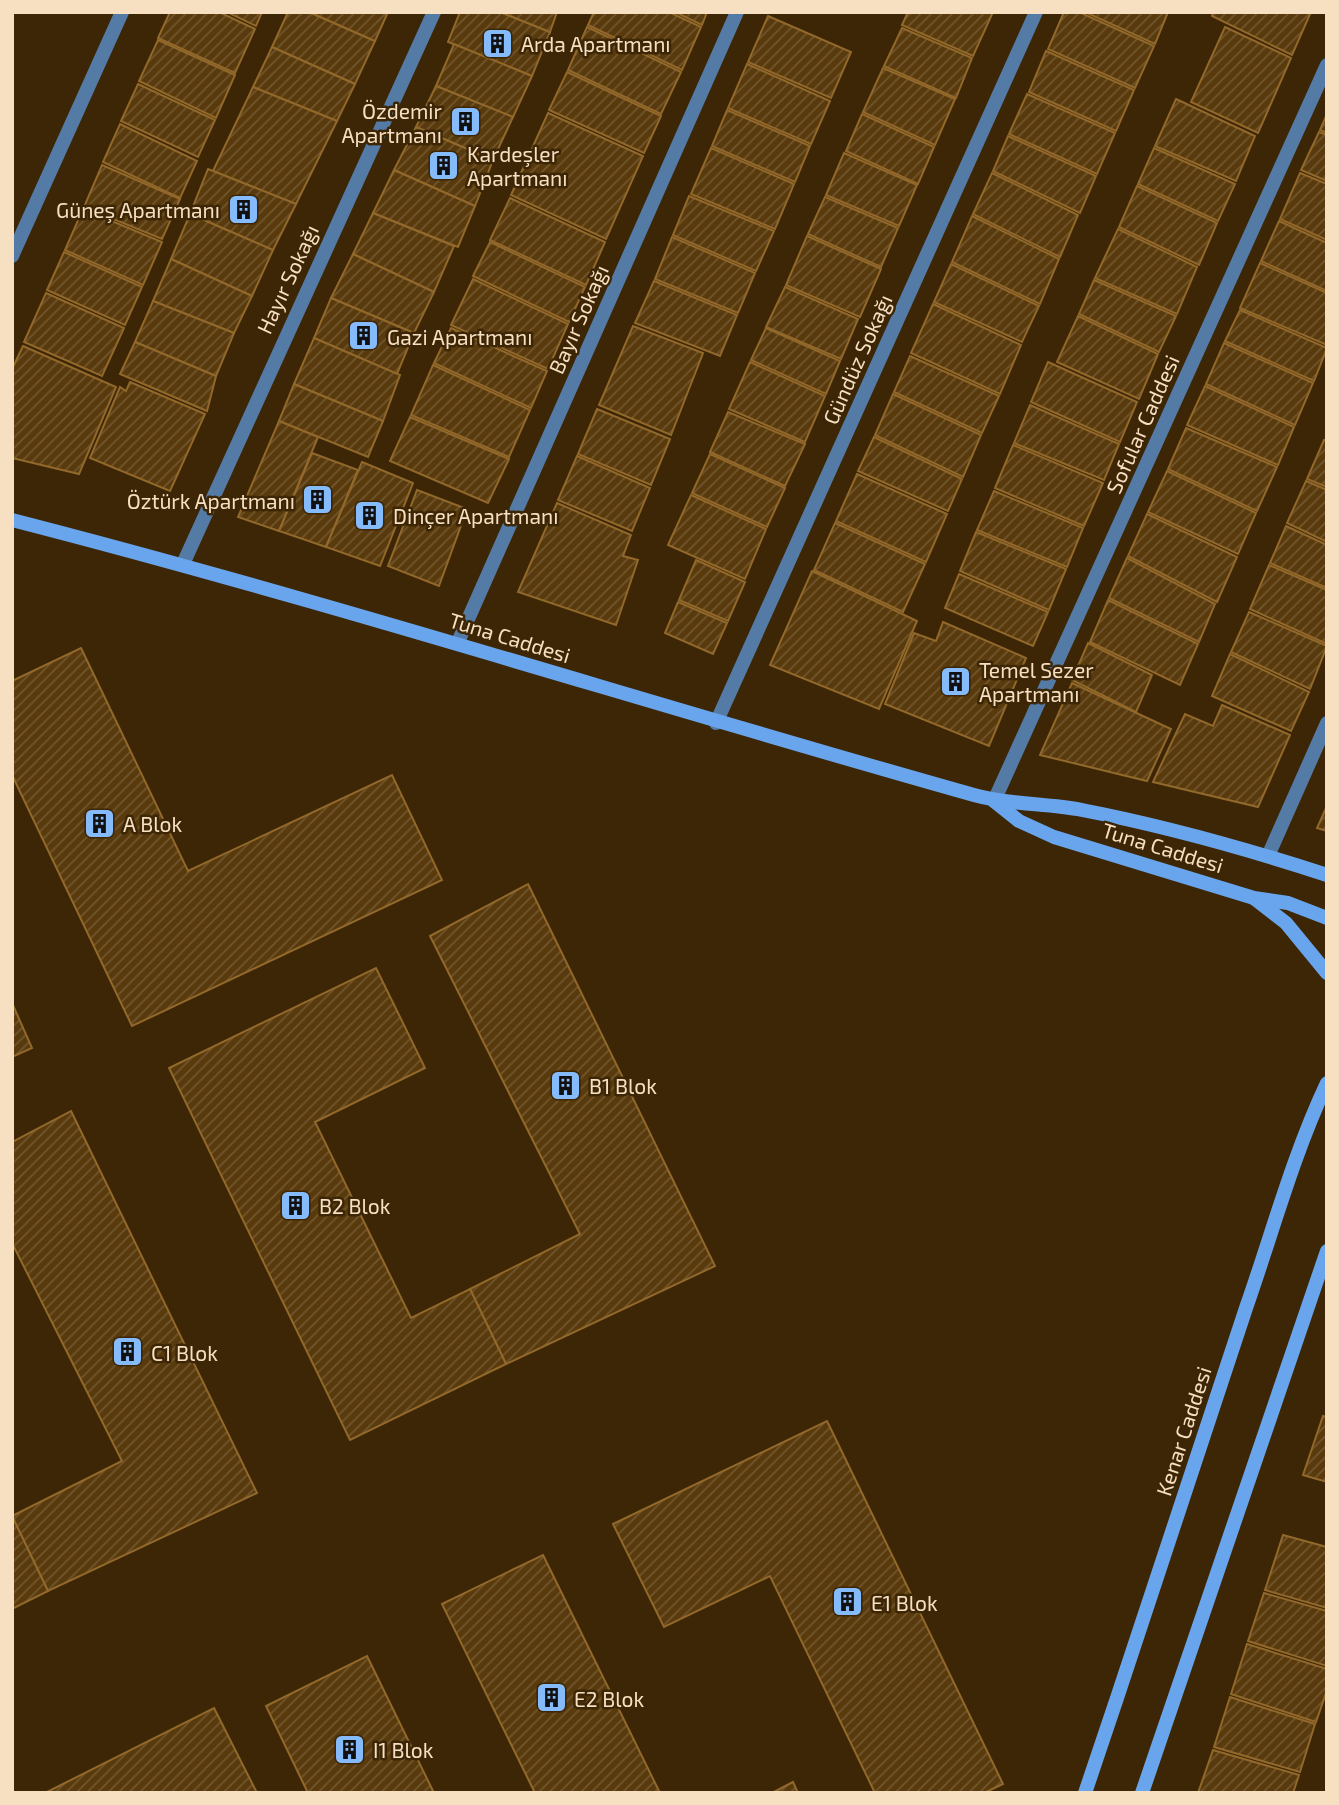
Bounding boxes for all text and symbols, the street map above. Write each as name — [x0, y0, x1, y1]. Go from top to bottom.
building icon: Arda Apartmanı — [481, 26, 515, 60]
place label: Arda Apartmanı — [521, 31, 671, 56]
place label: Özdemir Apartmanı — [341, 98, 443, 147]
building icon: Özdemir Apartmanı — [448, 105, 482, 139]
place label: Kardeşler Apartmanı — [467, 141, 568, 190]
building icon: Kardeşler Apartmanı — [427, 148, 461, 182]
building icon: Güneş Apartmanı — [226, 192, 260, 226]
place label: Güneş Apartmanı — [56, 197, 220, 224]
street label: Hayır Sokağı — [251, 221, 323, 337]
street label: Bayır Sokağı — [543, 261, 613, 377]
street label: Gündüz Sokağı — [817, 290, 897, 428]
building icon: Gazi Apartmanı — [347, 319, 381, 353]
place label: Gazi Apartmanı — [387, 324, 532, 349]
street label: Sofular Caddesi — [1100, 351, 1184, 497]
building icon: Öztürk Apartmanı — [301, 483, 335, 517]
place label: Öztürk Apartmanı — [127, 488, 295, 513]
building icon: Dinçer Apartmanı — [353, 498, 387, 532]
place label: Dinçer Apartmanı — [393, 503, 558, 530]
street label: Tuna Caddesi — [446, 607, 574, 667]
place label: Temel Sezer Apartmanı — [979, 657, 1094, 706]
building icon: Temel Sezer Apartmanı — [939, 664, 973, 698]
building icon: A Blok — [83, 806, 117, 840]
place label: A Blok — [123, 811, 182, 836]
street label: Tuna Caddesi — [1099, 817, 1227, 877]
building icon: B1 Blok — [549, 1068, 583, 1102]
place label: B1 Blok — [589, 1073, 657, 1098]
building icon: B2 Blok — [279, 1188, 313, 1222]
place label: B2 Blok — [319, 1193, 391, 1218]
building icon: C1 Blok — [111, 1335, 145, 1369]
place label: C1 Blok — [151, 1340, 218, 1365]
street label: Kenar Caddesi — [1150, 1363, 1216, 1499]
building icon: E1 Blok — [831, 1585, 865, 1619]
place label: E1 Blok — [871, 1590, 938, 1615]
building icon: E2 Blok — [534, 1681, 568, 1715]
place label: E2 Blok — [574, 1686, 644, 1711]
building icon: I1 Blok — [333, 1732, 367, 1766]
place label: I1 Blok — [373, 1737, 434, 1762]

